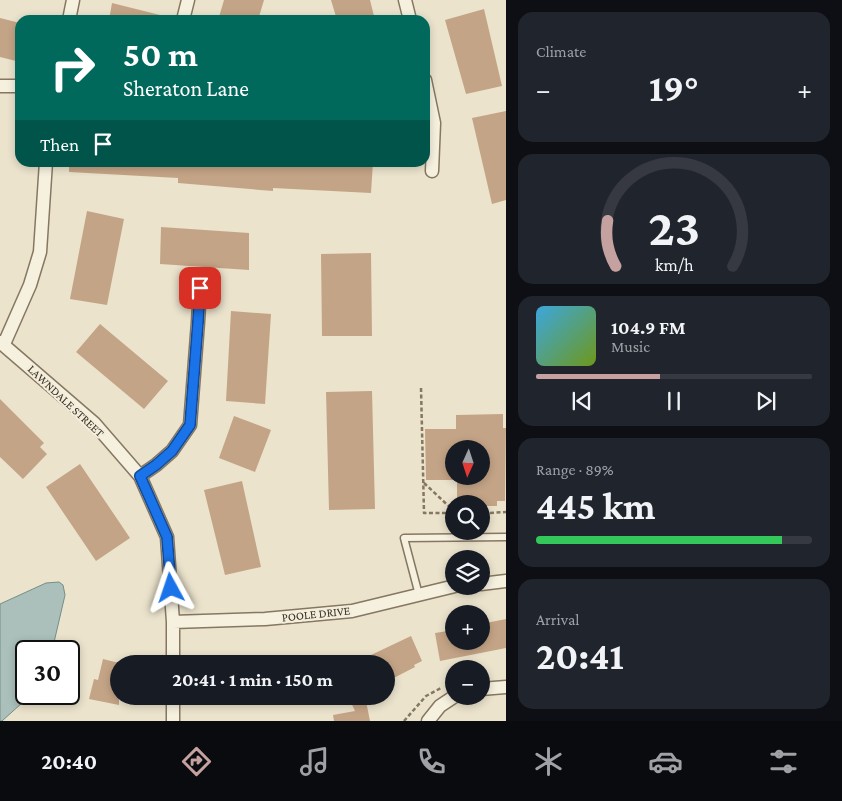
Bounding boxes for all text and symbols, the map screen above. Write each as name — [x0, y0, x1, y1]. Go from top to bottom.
icon: right — [40, 35, 105, 100]
text: 50 m — [123, 35, 198, 74]
text: Climate — [536, 43, 586, 60]
text: 19° — [649, 67, 699, 109]
text: − — [536, 74, 551, 105]
text: + — [797, 74, 812, 105]
text: Sheraton Lane — [123, 76, 249, 101]
icon: arrive — [89, 130, 117, 158]
text: Then — [40, 134, 79, 155]
text: 23 — [648, 198, 700, 256]
text: km/h — [655, 255, 694, 275]
pin — [179, 267, 221, 309]
icon: arrive — [186, 274, 214, 302]
text: 104.9 FM — [611, 317, 686, 338]
text: Music — [611, 338, 650, 355]
street label: LAWNDALE STREET — [25, 362, 107, 440]
icon: previous — [568, 387, 596, 415]
icon: pause — [660, 387, 688, 415]
icon: next — [752, 387, 780, 415]
north arrow — [445, 440, 490, 485]
map controls — [445, 440, 490, 705]
text: Range · 89% — [536, 461, 614, 478]
text: 445 km — [536, 485, 656, 527]
button: search — [445, 495, 490, 540]
button: layers — [445, 550, 490, 595]
position arrow — [144, 561, 196, 613]
street label: POOLE DRIVE — [281, 603, 351, 625]
button: + — [445, 605, 490, 650]
text: Arrival — [536, 611, 580, 628]
text: 20:41 — [536, 635, 624, 677]
speed limit sign: 30 — [15, 640, 80, 705]
button: − — [445, 660, 490, 705]
text: 20:41 · 1 min · 150 m — [172, 669, 333, 690]
icon: directions — [179, 744, 214, 779]
icon: music — [297, 744, 332, 779]
icon: phone — [414, 744, 449, 779]
icon: climate — [531, 744, 566, 779]
icon: car — [648, 744, 683, 779]
icon: filters — [766, 744, 801, 779]
text: 20:40 — [41, 749, 97, 774]

